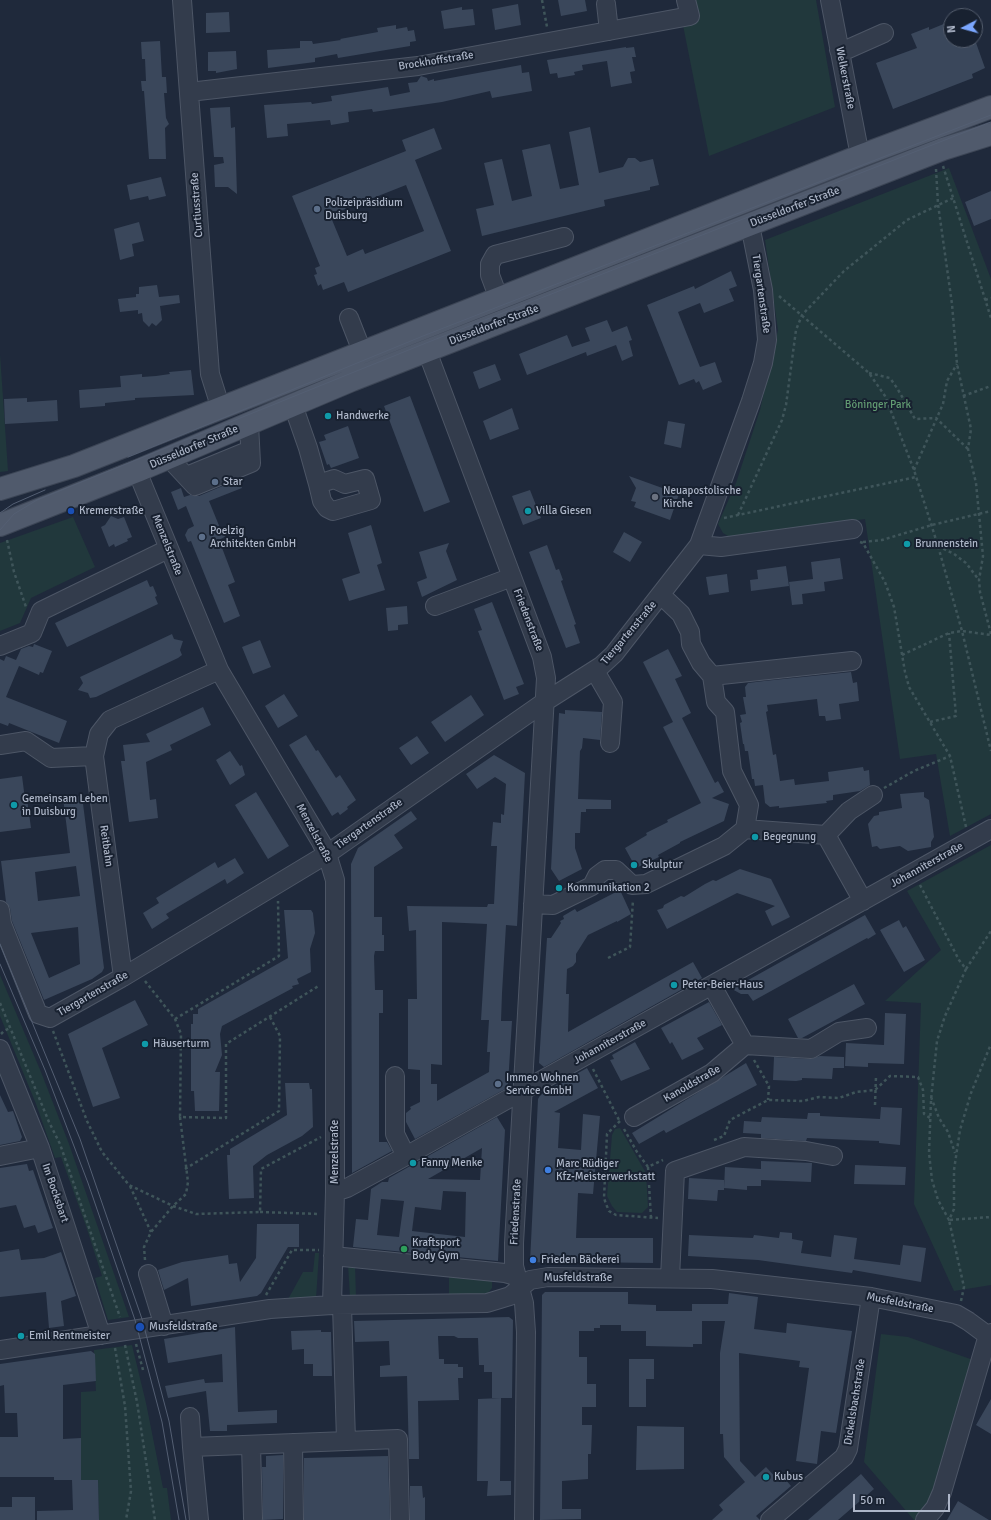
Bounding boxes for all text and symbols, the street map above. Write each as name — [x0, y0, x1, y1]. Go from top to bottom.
north arrow — [943, 8, 983, 48]
text: N — [945, 25, 958, 34]
street label: Welkerstraße — [832, 46, 858, 110]
street label: Brockhoffstraße — [397, 49, 475, 73]
street label: Curtiusstraße — [188, 172, 206, 238]
street label: Düsseldorfer Straße — [748, 184, 842, 230]
place label: Polizeipräsidium Duisburg — [325, 196, 403, 222]
marker: Polizeipräsidium Duisburg — [312, 204, 322, 214]
street label: Tiergartenstraße — [749, 254, 773, 334]
street label: Düsseldorfer Straße — [447, 302, 541, 348]
park label: Böninger Park — [845, 398, 911, 412]
place label: Handwerke — [336, 409, 389, 423]
marker: Handwerke — [323, 411, 333, 421]
street label: Düsseldorfer Straße — [148, 422, 240, 472]
place label: Star — [223, 475, 243, 489]
marker: Star — [210, 477, 220, 487]
place label: Neuapostolische Kirche — [663, 484, 741, 510]
marker: Neuapostolische Kirche — [650, 492, 660, 502]
place label: Kremerstraße — [79, 504, 144, 518]
place label: Villa Giesen — [536, 504, 592, 518]
marker: Kremerstraße — [66, 506, 76, 516]
marker: Villa Giesen — [523, 506, 533, 516]
street label: Menzelstraße — [149, 513, 185, 577]
place label: Poelzig Architekten GmbH — [210, 524, 296, 550]
marker: Poelzig Architekten GmbH — [197, 532, 207, 542]
place label: Brunnenstein — [915, 537, 978, 551]
marker: Brunnenstein — [902, 539, 912, 549]
street label: Friedenstraße — [510, 587, 546, 653]
street label: Tiergartenstraße — [598, 598, 660, 668]
place label: Gemeinsam Leben in Duisburg — [22, 792, 108, 818]
street label: Tiergartenstraße — [333, 796, 405, 852]
marker: Gemeinsam Leben in Duisburg — [9, 800, 19, 810]
street label: Menzelstraße — [293, 801, 335, 865]
street label: Reitbahn — [97, 824, 115, 868]
place label: Begegnung — [763, 830, 816, 844]
marker: Begegnung — [750, 832, 760, 842]
street label: Johanniterstraße — [888, 840, 966, 890]
place label: Skulptur — [642, 858, 682, 872]
marker: Skulptur — [629, 860, 639, 870]
place label: Kommunikation 2 — [567, 881, 650, 895]
marker: Kommunikation 2 — [554, 883, 564, 893]
street label: Tiergartenstraße — [55, 968, 131, 1020]
place label: Peter-Beier-Haus — [682, 978, 763, 992]
marker: Peter-Beier-Haus — [669, 980, 679, 990]
street label: Johanniterstraße — [571, 1017, 649, 1067]
place label: Häuserturm — [153, 1037, 209, 1051]
marker: Häuserturm — [140, 1039, 150, 1049]
street label: Kanoldstraße — [661, 1062, 723, 1106]
place label: Immeo Wohnen Service GmbH — [506, 1071, 579, 1097]
marker: Immeo Wohnen Service GmbH — [493, 1079, 503, 1089]
street label: Menzelstraße — [328, 1120, 342, 1184]
place label: Fanny Menke — [421, 1156, 483, 1170]
place label: Marc Rüdiger Kfz-Meisterwerkstatt — [556, 1157, 655, 1183]
marker: Fanny Menke — [408, 1158, 418, 1168]
street label: Im Bocksbart — [39, 1162, 71, 1224]
marker: Marc Rüdiger Kfz-Meisterwerkstatt — [543, 1165, 553, 1175]
street label: Friedenstraße — [508, 1179, 524, 1245]
place label: Kraftsport Body Gym — [412, 1236, 460, 1262]
marker: Kraftsport Body Gym — [399, 1244, 409, 1254]
place label: Frieden Bäckerei — [541, 1253, 619, 1267]
marker: Frieden Bäckerei — [528, 1255, 538, 1265]
street label: Musfeldstraße — [544, 1271, 612, 1285]
street label: Musfeldstraße — [865, 1290, 935, 1316]
place label: Musfeldstraße — [149, 1320, 217, 1334]
marker: Musfeldstraße — [134, 1321, 146, 1333]
place label: Emil Rentmeister — [29, 1329, 110, 1343]
marker: Emil Rentmeister — [16, 1331, 26, 1341]
street label: Dickelsbachstraße — [842, 1358, 868, 1446]
place label: Kubus — [774, 1470, 803, 1484]
marker: Kubus — [761, 1472, 771, 1482]
scale bar — [855, 1486, 952, 1512]
text: 50 m — [860, 1493, 885, 1508]

